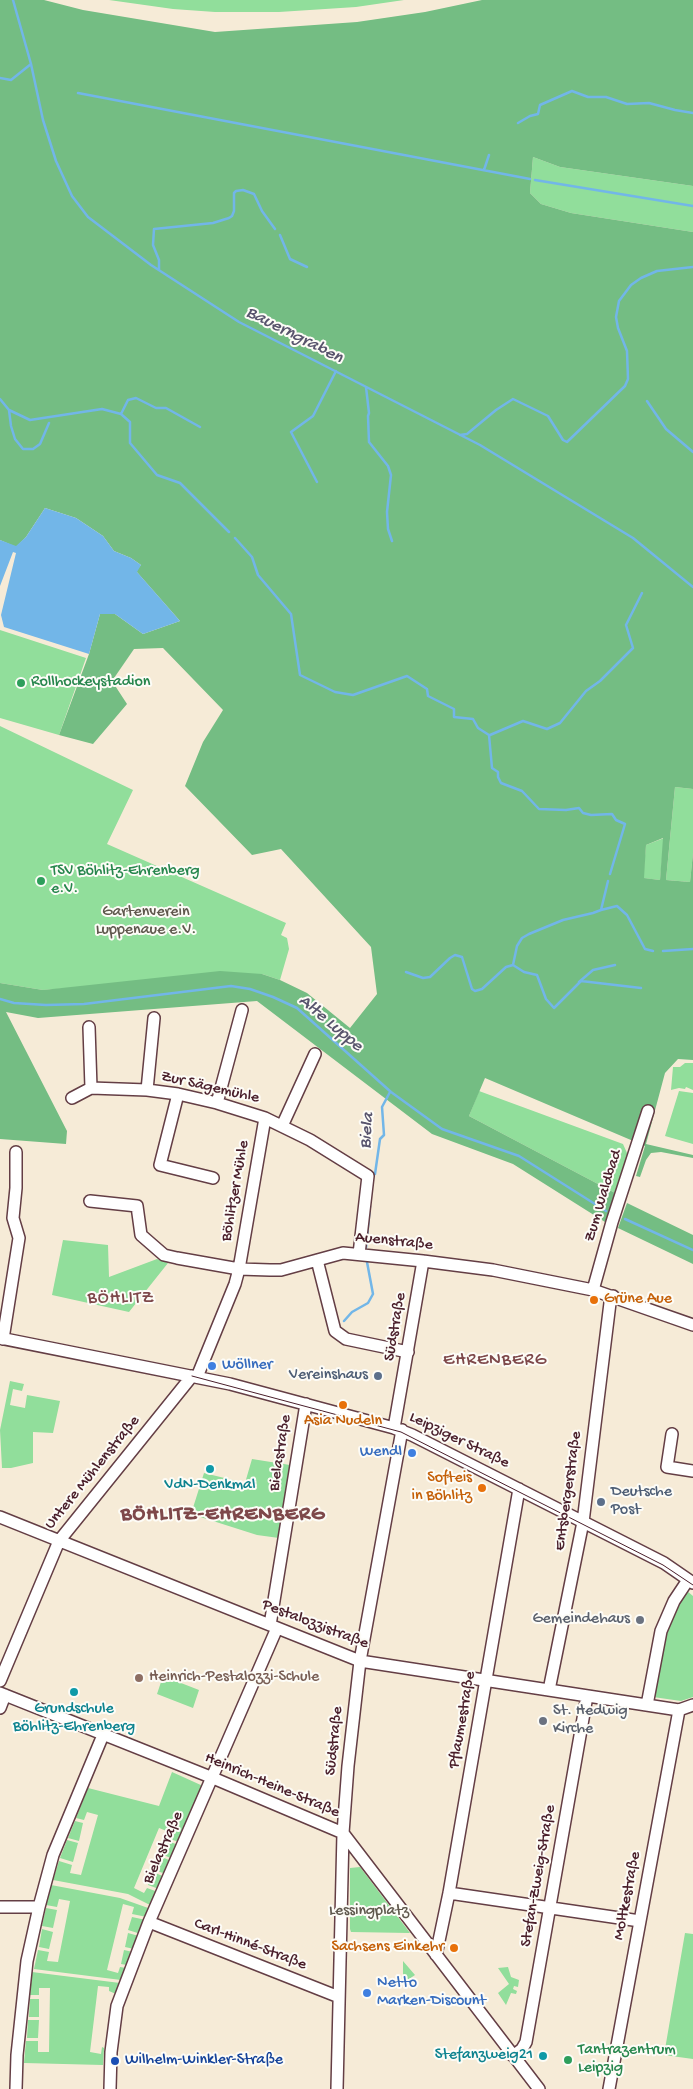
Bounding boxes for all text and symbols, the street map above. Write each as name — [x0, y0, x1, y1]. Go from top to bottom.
water label: Bauerngraben — [242, 302, 346, 370]
place label: Rollhockeystadion — [31, 673, 150, 693]
marker: Rollhockeystadion — [15, 677, 27, 689]
place label: TSV Böhlitz-Ehrenberg e.V. — [51, 862, 200, 900]
marker: TSV Böhlitz-Ehrenberg e.V. — [35, 875, 47, 887]
park label: Gartenverein Luppenaue e.V. — [96, 903, 196, 941]
water label: Alte Luppe — [293, 991, 367, 1057]
street label: Zur Sägemühle — [159, 1067, 261, 1109]
water label: Biela — [356, 1112, 380, 1150]
street label: Böhlitzer Mühle — [218, 1139, 254, 1243]
street label: Zum Waldbad — [581, 1148, 627, 1244]
street label: Auenstraße — [354, 1228, 434, 1256]
district label: BÖHLITZ — [87, 1288, 155, 1310]
place label: Grüne Aue — [604, 1290, 672, 1310]
street label: Südstraße — [381, 1291, 411, 1363]
marker: Grüne Aue — [588, 1294, 600, 1306]
district label: EHRENBERG — [442, 1350, 548, 1372]
place label: Wöllner — [222, 1356, 272, 1376]
marker: Wöllner — [206, 1360, 218, 1372]
place label: Vereinshaus — [289, 1366, 368, 1386]
marker: Vereinshaus — [372, 1370, 384, 1382]
marker: Asia Nudeln — [337, 1399, 349, 1411]
street label: Leipziger Straße — [406, 1408, 512, 1474]
street label: Untere Mühlenstraße — [41, 1412, 145, 1534]
place label: Asia Nudeln — [304, 1412, 382, 1432]
street label: Bielastraße — [265, 1413, 297, 1493]
street label: Entsbergerstraße — [551, 1430, 587, 1552]
place label: Wendl — [360, 1443, 402, 1463]
marker: Wendl — [406, 1447, 418, 1459]
marker: VdN-Denkmal — [204, 1463, 216, 1475]
place label: Softeis in Böhlitz — [411, 1469, 472, 1507]
place label: VdN-Denkmal — [165, 1476, 255, 1496]
marker: Softeis in Böhlitz — [476, 1482, 488, 1494]
place label: Deutsche Post — [611, 1483, 672, 1521]
marker: Deutsche Post — [595, 1496, 607, 1508]
district label: BÖHLITZ-EHRENBERG — [119, 1503, 327, 1529]
street label: Pestalozzistraße — [259, 1596, 371, 1654]
place label: Gemeindehaus — [532, 1610, 630, 1630]
marker: Gemeindehaus — [634, 1614, 646, 1626]
place label: Heinrich-Pestalozzi-Schule — [149, 1668, 319, 1688]
street label: Pflaumestraße — [445, 1670, 481, 1770]
marker: Heinrich-Pestalozzi-Schule — [133, 1672, 145, 1684]
marker: Grundschule Böhlitz-Ehrenberg — [68, 1686, 80, 1698]
place label: Grundschule Böhlitz-Ehrenberg — [13, 1700, 135, 1738]
place label: St. Hedwig Kirche — [553, 1702, 628, 1740]
street label: Südstraße — [322, 1706, 348, 1776]
marker: St. Hedwig Kirche — [537, 1715, 549, 1727]
street label: Heinrich-Heine-Straße — [202, 1749, 342, 1823]
street label: Stefan-Zweig-Straße — [517, 1804, 561, 1948]
street label: Bielastraße — [140, 1809, 188, 1887]
street label: Moltkestraße — [610, 1850, 646, 1942]
park label: Lessingplatz — [329, 1902, 409, 1922]
street label: Carl-Hinné-Straße — [191, 1915, 309, 1975]
place label: Sachsens Einkehr — [332, 1938, 444, 1958]
marker: Sachsens Einkehr — [448, 1942, 460, 1954]
place label: Netto Marken-Discount — [377, 1974, 486, 2012]
marker: Netto Marken-Discount — [361, 1987, 373, 1999]
place label: Tantrazentrum Leipzig — [578, 2041, 676, 2079]
place label: Stefanzweig21 — [435, 2046, 533, 2066]
marker: Stefanzweig21 — [537, 2050, 549, 2062]
place label: Wilhelm-Winkler-Straße — [125, 2051, 283, 2071]
marker: Tantrazentrum Leipzig — [562, 2054, 574, 2066]
marker: Wilhelm-Winkler-Straße — [109, 2055, 121, 2067]

